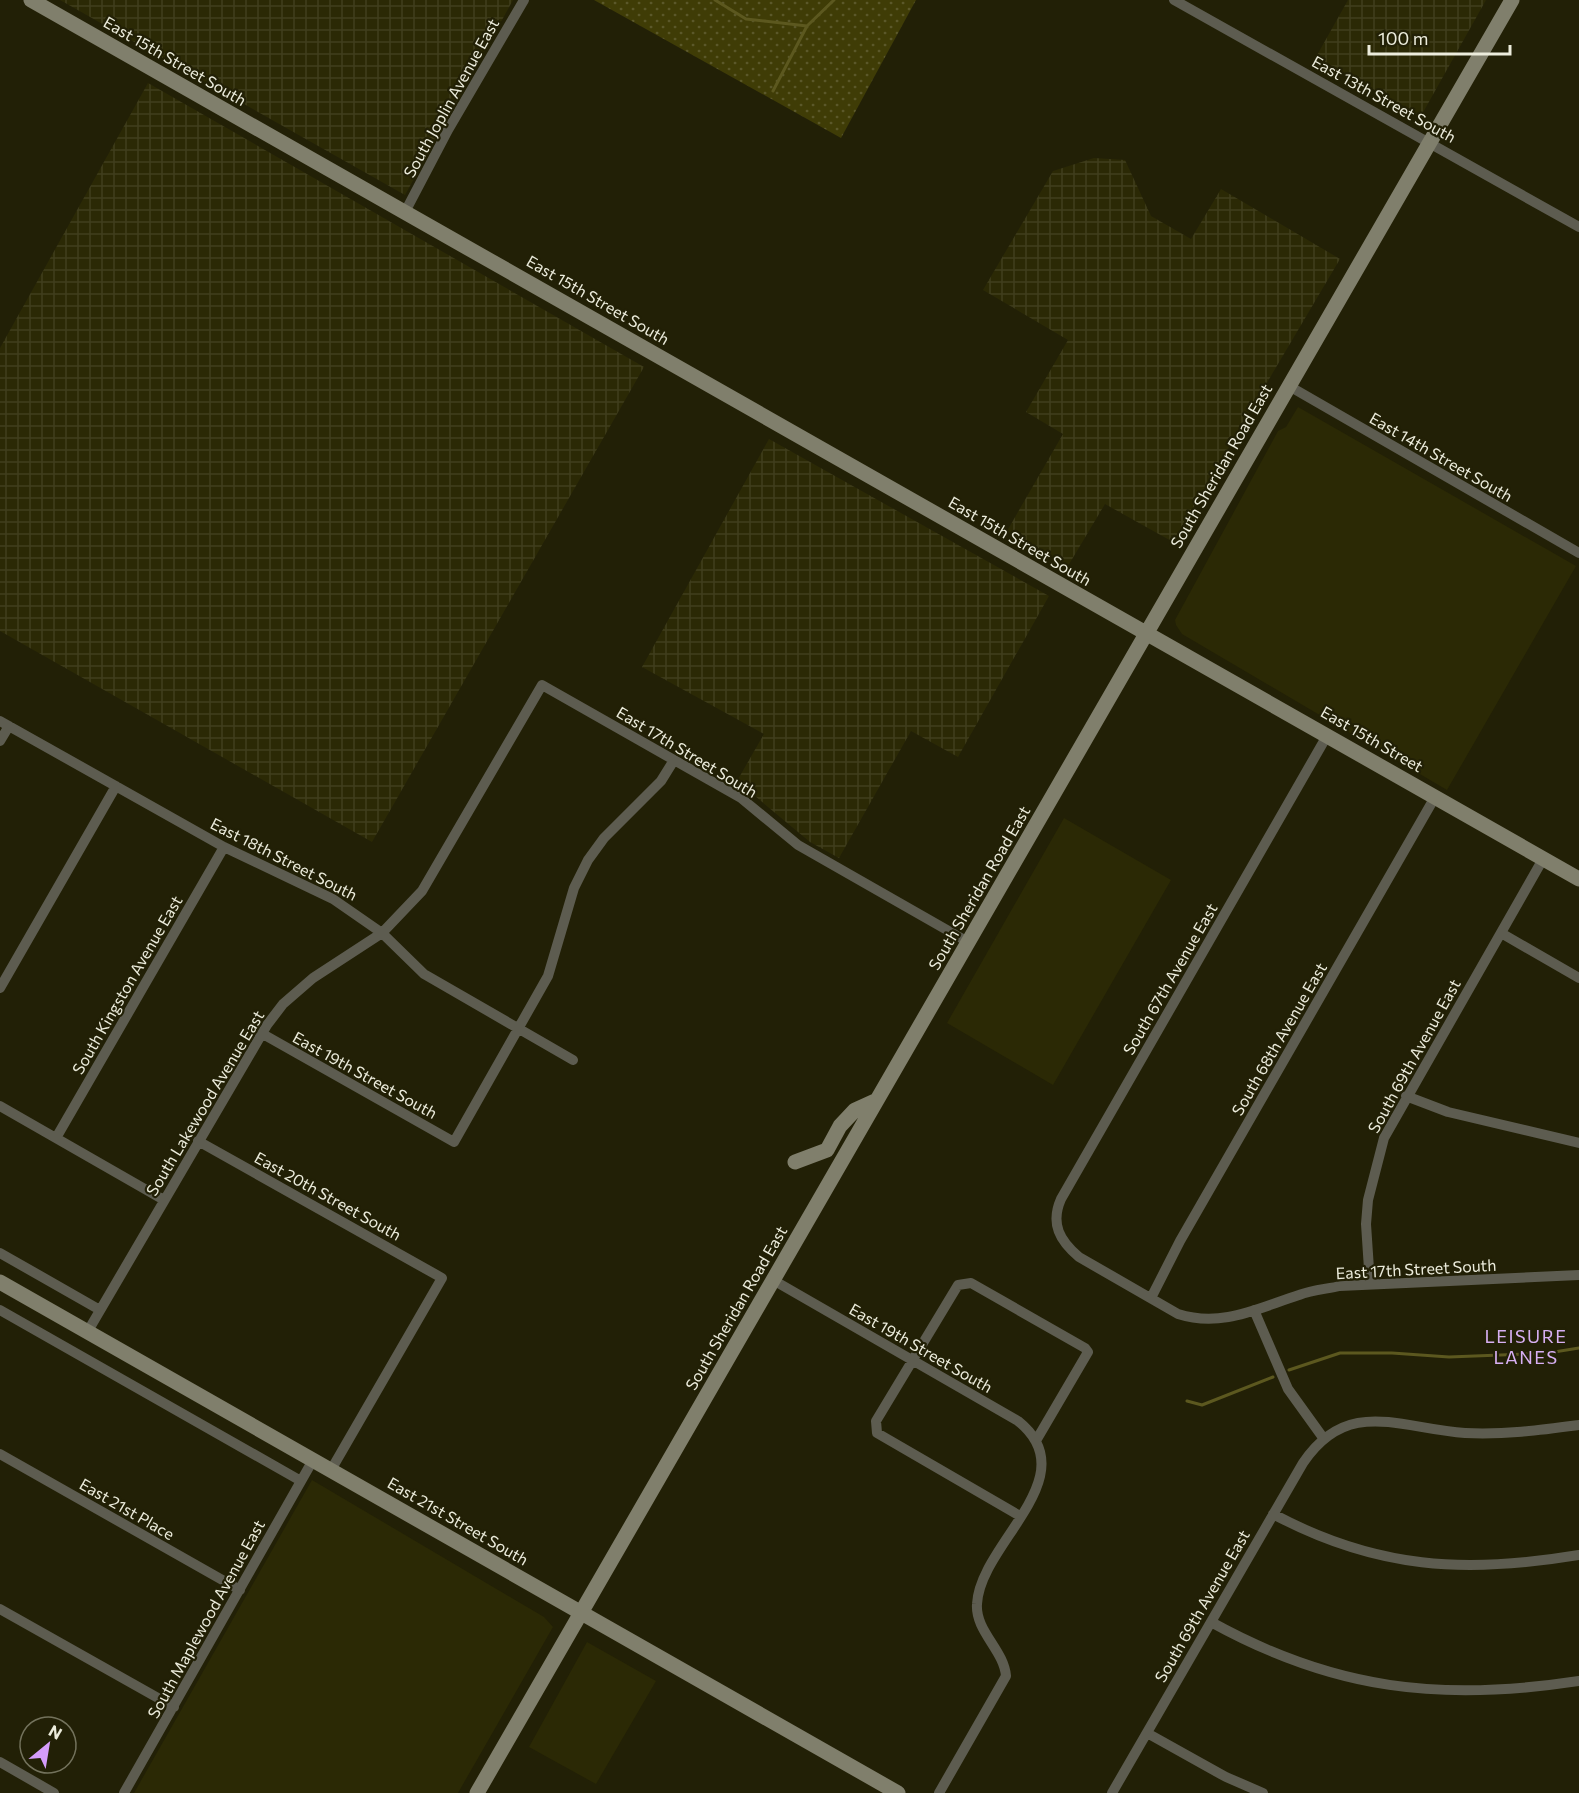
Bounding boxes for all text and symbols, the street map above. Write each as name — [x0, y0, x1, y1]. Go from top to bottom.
street label: East 15th Street South — [101, 12, 250, 109]
street label: South Joplin Avenue East — [399, 15, 502, 181]
scale bar — [1369, 18, 1510, 56]
text: 100 m — [1378, 27, 1428, 49]
street label: East 13th Street South — [1309, 51, 1459, 146]
street label: East 15th Street South — [524, 251, 673, 348]
street label: South Sheridan Road East — [1166, 380, 1276, 551]
street label: East 14th Street South — [1366, 408, 1516, 505]
street label: East 15th Street South — [946, 492, 1095, 589]
street label: East 17th Street South — [613, 702, 761, 801]
street label: East 15th Street — [1318, 702, 1427, 776]
street label: South Sheridan Road East — [924, 802, 1034, 973]
street label: East 18th Street South — [208, 813, 361, 904]
street label: South Kingston Avenue East — [68, 892, 186, 1077]
street label: South 67th Avenue East — [1118, 899, 1221, 1058]
street label: South 68th Avenue East — [1227, 959, 1330, 1118]
street label: South 69th Avenue East — [1363, 975, 1464, 1136]
street label: South Lakewood Avenue East — [142, 1006, 268, 1199]
street label: East 19th Street South — [290, 1027, 441, 1122]
street label: East 20th Street South — [252, 1147, 405, 1244]
street label: South Sheridan Road East — [681, 1222, 791, 1393]
street label: East 17th Street South — [1335, 1255, 1497, 1282]
street label: East 19th Street South — [846, 1299, 996, 1396]
district label: LEISURE LANES — [1485, 1325, 1567, 1368]
street label: East 21st Street South — [385, 1473, 532, 1569]
street label: East 21st Place — [77, 1474, 178, 1543]
street label: South Maplewood Avenue East — [143, 1516, 268, 1721]
street label: South 69th Avenue East — [1150, 1526, 1253, 1685]
north arrow — [18, 1715, 78, 1775]
text: N — [46, 1720, 66, 1743]

